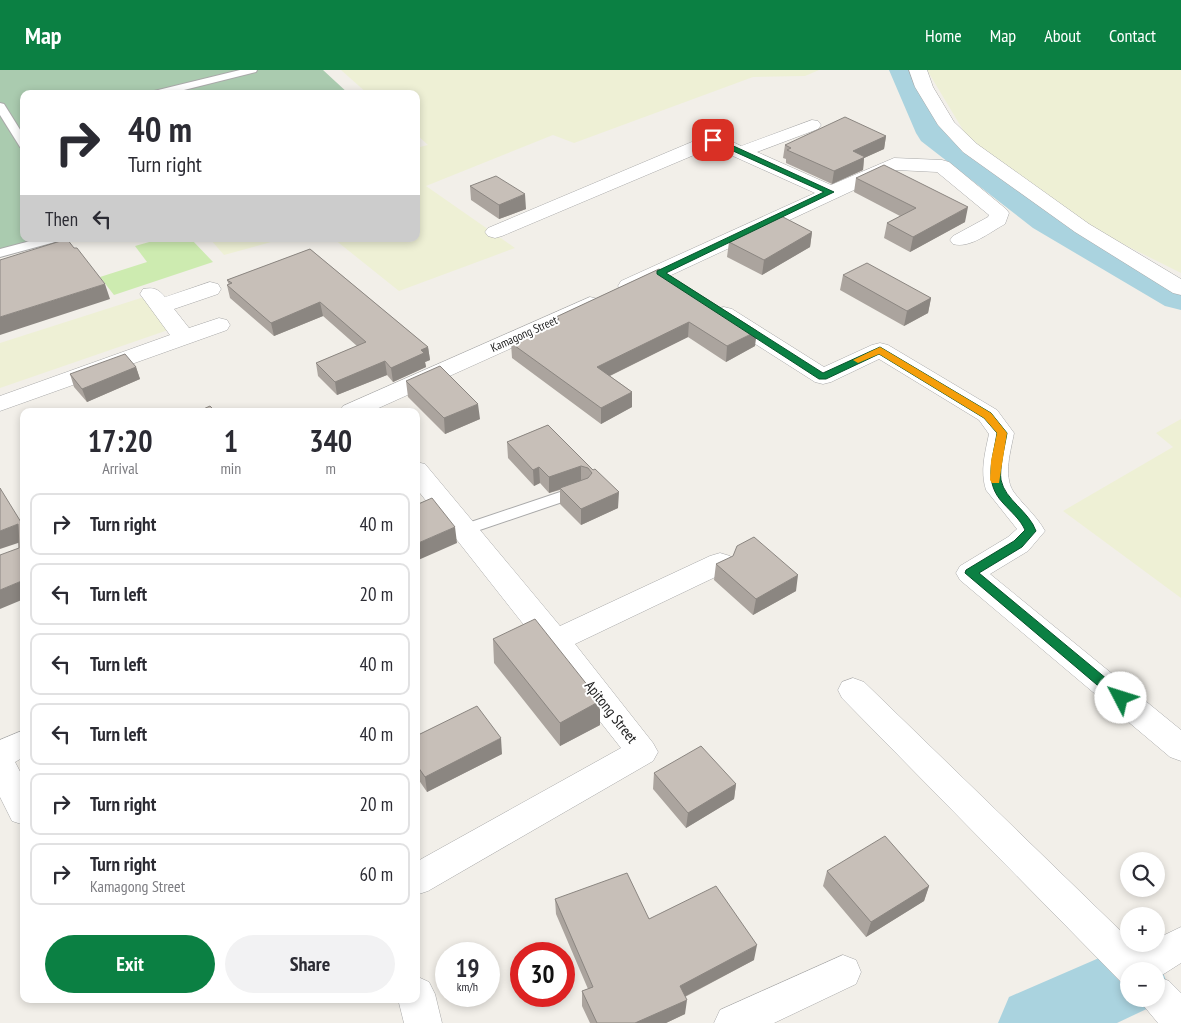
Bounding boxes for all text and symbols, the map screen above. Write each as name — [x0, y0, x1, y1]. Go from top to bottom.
text: Map — [25, 20, 62, 51]
text: Home — [925, 24, 962, 47]
text: Map — [990, 24, 1016, 47]
text: About — [1044, 24, 1081, 47]
text: Contact — [1109, 24, 1156, 47]
text: 40 m — [128, 106, 192, 152]
icon: right — [45, 110, 110, 175]
pin — [692, 119, 734, 161]
icon: arrive — [699, 126, 727, 154]
text: Turn right — [128, 150, 202, 178]
icon: left — [88, 205, 116, 233]
text: Then — [45, 207, 78, 231]
street label: Kamagong Street — [488, 312, 560, 355]
text: 17:20 — [88, 421, 153, 460]
text: 1 — [224, 421, 238, 460]
text: 340 — [309, 421, 352, 460]
text: Arrival — [102, 458, 138, 478]
text: min — [220, 458, 241, 478]
text: m — [325, 458, 336, 478]
icon: right — [47, 510, 75, 538]
text: Turn right — [90, 512, 156, 536]
text: 40 m — [360, 512, 393, 536]
icon: left — [47, 580, 75, 608]
text: Turn left — [90, 582, 147, 606]
text: 20 m — [360, 582, 393, 606]
icon: left — [47, 650, 75, 678]
text: Turn left — [90, 652, 147, 676]
text: 40 m — [360, 652, 393, 676]
position arrow — [1094, 671, 1146, 723]
street label: Apitong Street — [581, 676, 642, 747]
icon: left — [47, 720, 75, 748]
text: Turn left — [90, 722, 147, 746]
text: 40 m — [360, 722, 393, 746]
icon: right — [47, 790, 75, 818]
text: Turn right — [90, 792, 156, 816]
text: 20 m — [360, 792, 393, 816]
text: Turn right — [90, 852, 156, 876]
map controls — [1120, 852, 1165, 1007]
button: search — [1120, 852, 1165, 897]
icon: right — [47, 860, 75, 888]
text: 60 m — [360, 862, 393, 886]
text: Kamagong Street — [90, 876, 185, 896]
button: + — [1120, 907, 1165, 952]
button: Exit — [45, 935, 215, 993]
button: Share — [225, 935, 395, 993]
speed limit sign: 30 — [510, 942, 575, 1007]
text: 19 — [456, 952, 479, 984]
button: − — [1120, 962, 1165, 1007]
text: km/h — [457, 979, 478, 994]

